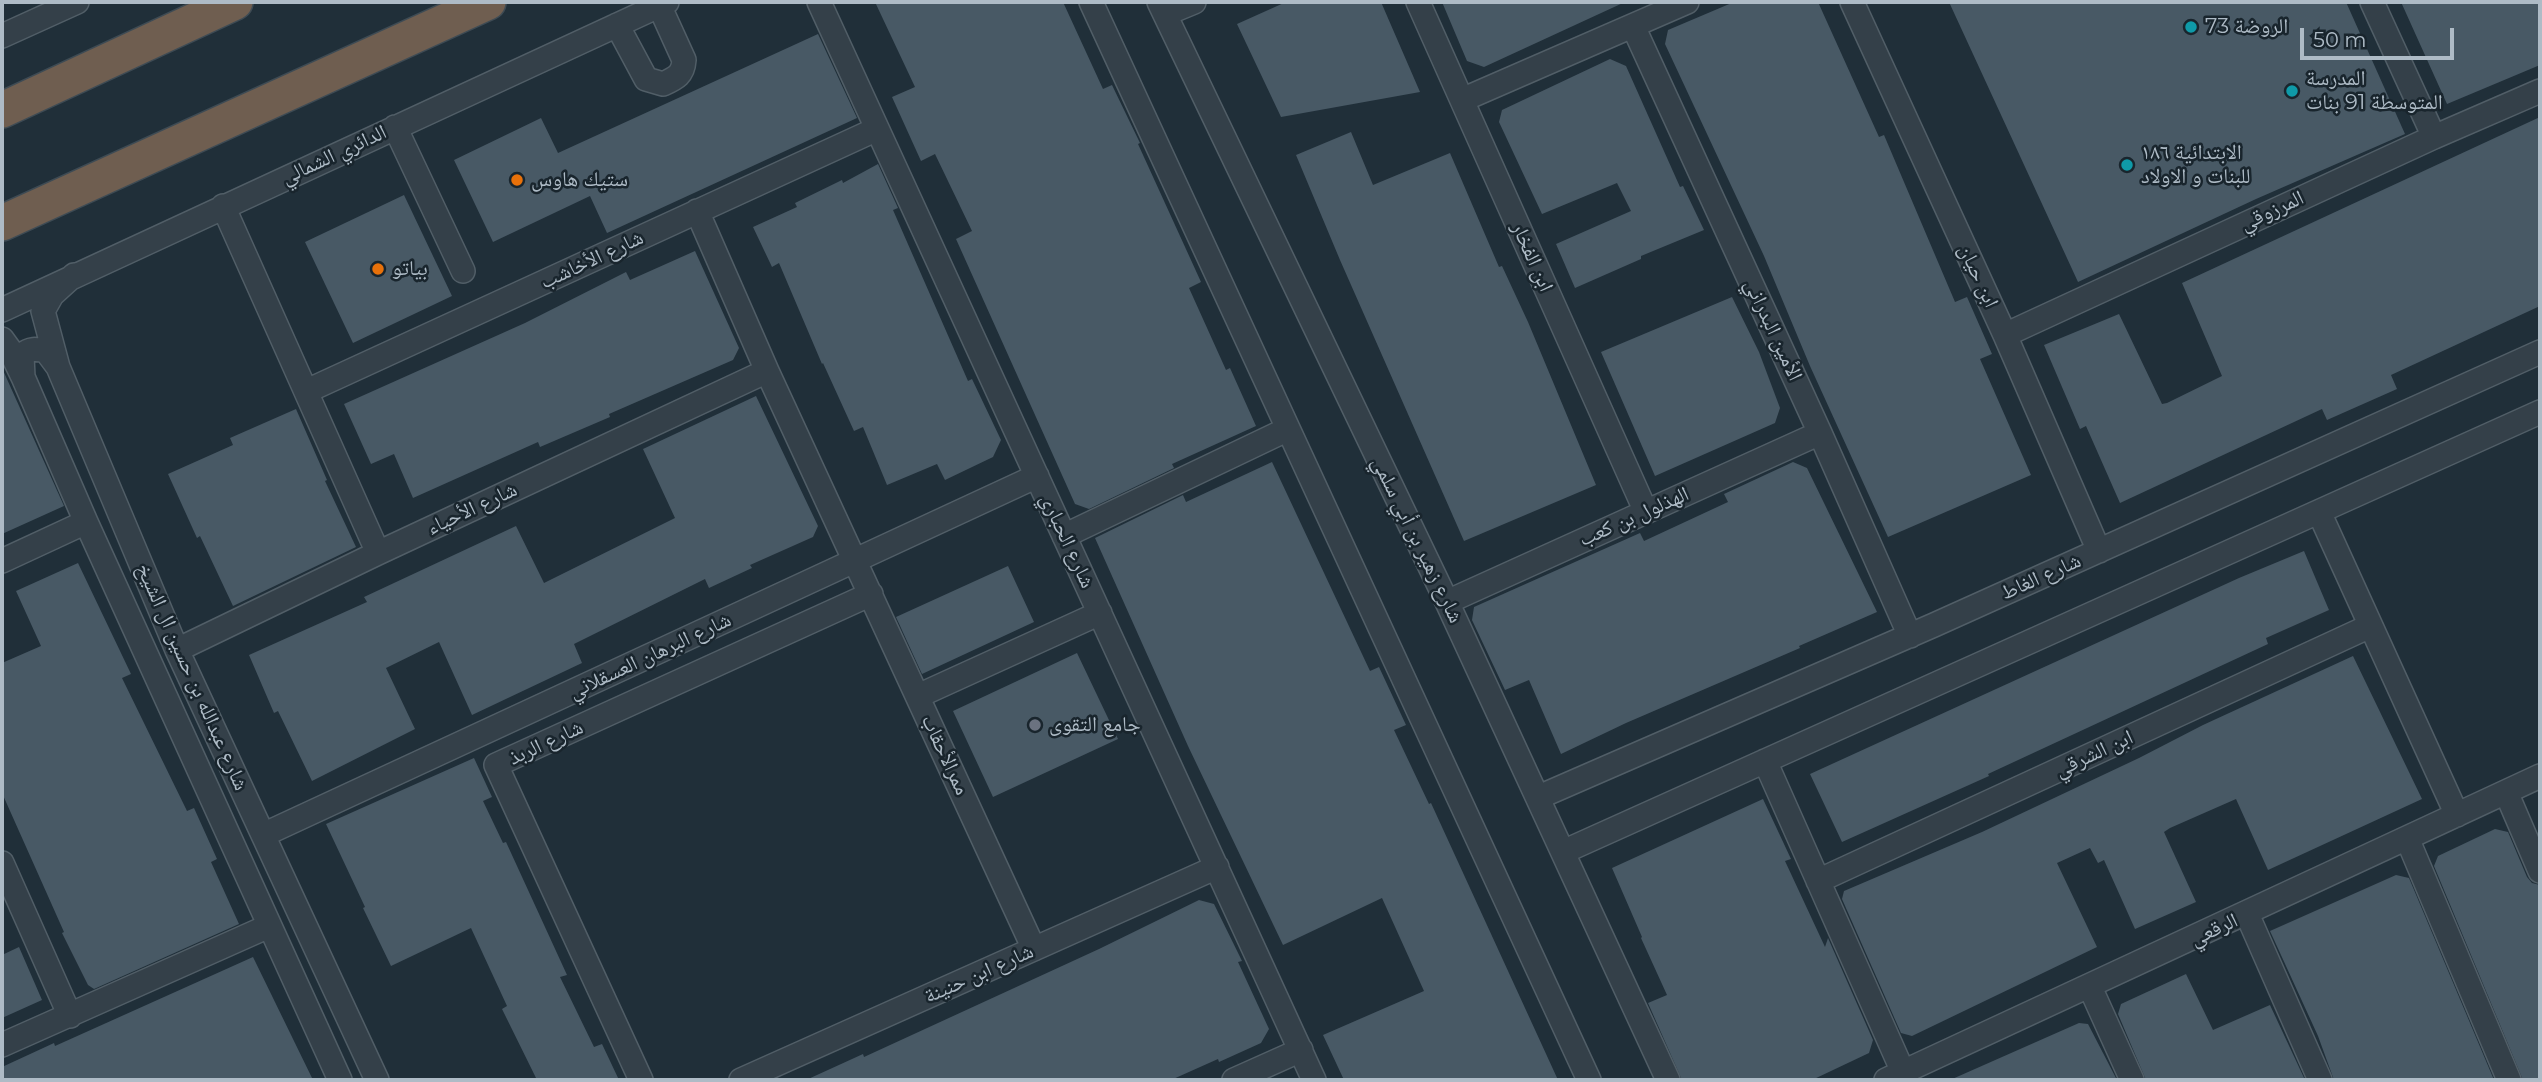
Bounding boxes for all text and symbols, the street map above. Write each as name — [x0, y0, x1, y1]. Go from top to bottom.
place label: الروضة 73 — [2205, 14, 2288, 40]
scale bar — [2304, 14, 2458, 58]
marker: الروضة 73 — [2183, 19, 2199, 35]
text: 50 m — [2313, 27, 2367, 52]
place label: المدرسة المتوسطة 91 بنات — [2306, 66, 2443, 116]
marker: المدرسة المتوسطة 91 بنات — [2284, 83, 2300, 99]
street label: الدائري الشمالي — [277, 120, 391, 190]
place label: الابتدائية ١٨٦ للبنات و الاولاد — [2141, 140, 2250, 190]
marker: الابتدائية ١٨٦ للبنات و الاولاد — [2119, 157, 2135, 173]
place label: ستيك هاوس — [531, 167, 628, 193]
marker: ستيك هاوس — [509, 172, 525, 188]
street label: المرزوقي — [2236, 185, 2308, 237]
street label: ابن الفخار — [1506, 218, 1558, 296]
street label: شارع الأخاشب — [536, 225, 648, 295]
street label: ابن حيان — [1952, 240, 2004, 312]
place label: بياتو — [392, 256, 428, 282]
marker: بياتو — [370, 261, 386, 277]
street label: الأمين البدراني — [1738, 275, 1808, 385]
street label: شارع زهير بن أبي سلمي — [1366, 453, 1468, 627]
street label: شارع الأحياء — [423, 477, 521, 541]
street label: الهذلول بن كعب — [1575, 482, 1693, 552]
street label: شارع الحباري — [1034, 490, 1100, 592]
street label: شارع الغاط — [1997, 548, 2085, 606]
street label: شارع عبدالله بن حسين ال الشيخ — [131, 560, 253, 794]
street label: شارع البرهان العسقلاني — [565, 607, 735, 705]
street label: ممرالأحقاب — [915, 711, 975, 799]
place label: جامع التقوى — [1049, 712, 1141, 738]
street label: شارع الربذ — [505, 715, 587, 771]
marker: جامع التقوى — [1027, 717, 1043, 733]
street label: ابن الشرقي — [2051, 725, 2137, 783]
street label: الرقعي — [2186, 908, 2242, 952]
street label: شارع ابن حنينة — [921, 939, 1037, 1009]

